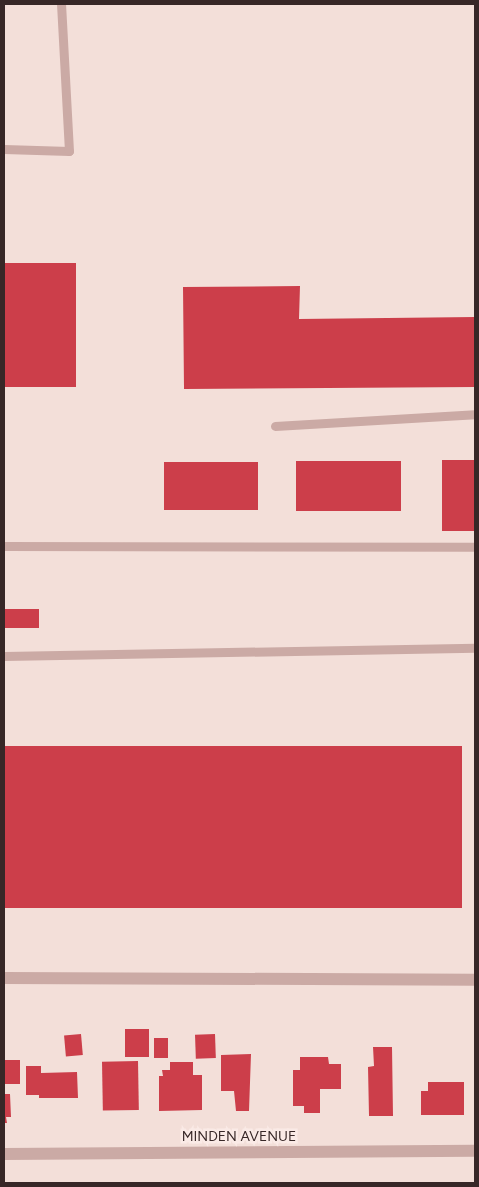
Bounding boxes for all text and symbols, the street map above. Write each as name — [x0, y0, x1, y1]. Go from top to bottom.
street label: MINDEN AVENUE — [182, 1129, 296, 1145]

